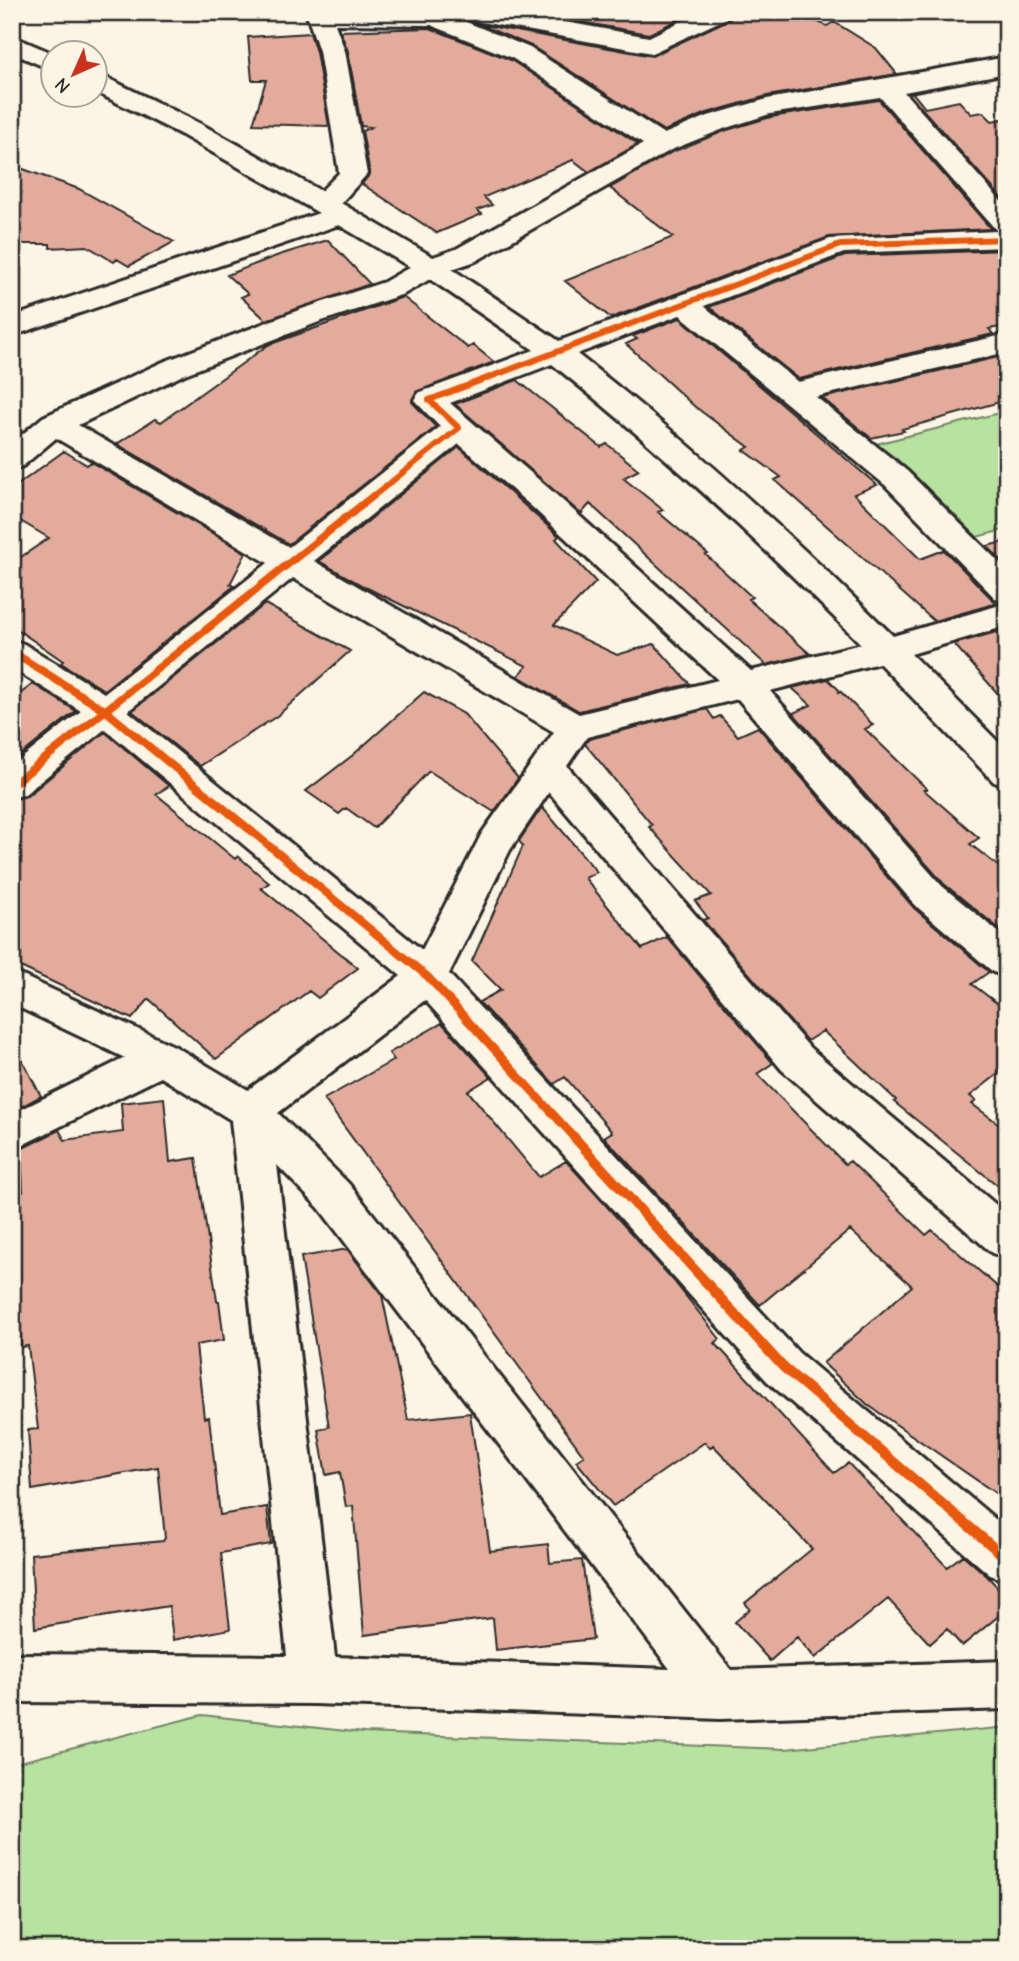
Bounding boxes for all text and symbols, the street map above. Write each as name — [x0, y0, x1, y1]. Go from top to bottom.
north arrow — [38, 38, 108, 108]
text: N — [51, 73, 75, 97]

